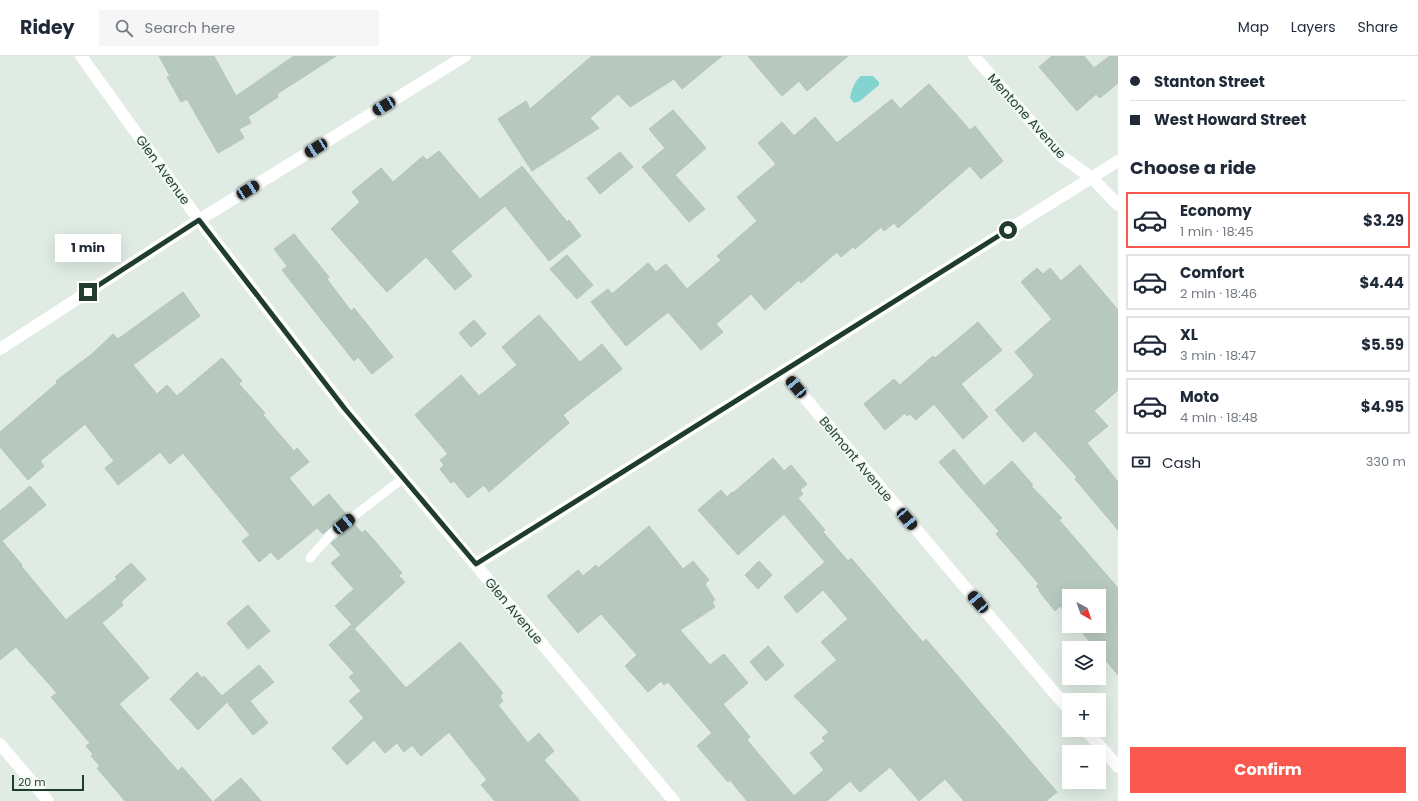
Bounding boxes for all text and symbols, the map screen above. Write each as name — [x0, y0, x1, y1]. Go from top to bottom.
search box — [99, 10, 379, 46]
text: Ridey — [20, 14, 75, 41]
icon: search — [113, 17, 135, 39]
text: Search here — [145, 17, 235, 38]
text: Map — [1238, 17, 1269, 37]
text: Layers — [1291, 17, 1335, 37]
text: Share — [1357, 17, 1398, 37]
street label: Mentone Avenue — [983, 69, 1071, 163]
text: Stanton Street — [1154, 71, 1265, 92]
car — [371, 95, 397, 117]
text: West Howard Street — [1154, 109, 1306, 130]
street label: Glen Avenue — [131, 131, 195, 209]
car — [303, 137, 329, 159]
text: Choose a ride — [1130, 155, 1256, 180]
car — [235, 179, 261, 201]
text: Economy — [1180, 200, 1252, 221]
icon: car — [1132, 202, 1168, 238]
text: $3.29 — [1363, 210, 1404, 231]
route start — [999, 221, 1017, 239]
text: 1 min · 18:45 — [1180, 222, 1254, 241]
callout: 1 min — [55, 234, 121, 262]
text: 1 min — [71, 238, 105, 257]
text: Comfort — [1180, 262, 1244, 283]
icon: car — [1132, 264, 1168, 300]
text: $4.44 — [1359, 272, 1404, 293]
route end — [79, 283, 97, 301]
text: 2 min · 18:46 — [1180, 284, 1257, 303]
text: XL — [1180, 324, 1198, 345]
icon: car — [1132, 326, 1168, 362]
text: $5.59 — [1361, 334, 1404, 355]
text: 3 min · 18:47 — [1180, 346, 1256, 365]
car — [784, 374, 808, 400]
text: Moto — [1180, 386, 1219, 407]
icon: car — [1132, 388, 1168, 424]
text: $4.95 — [1361, 396, 1404, 417]
text: 4 min · 18:48 — [1180, 408, 1258, 427]
street label: Belmont Avenue — [815, 412, 897, 506]
icon: cash — [1130, 451, 1152, 473]
text: Cash — [1162, 452, 1201, 473]
text: 330 m — [1366, 452, 1406, 471]
car — [895, 506, 919, 532]
car — [331, 512, 357, 536]
street label: Glen Avenue — [480, 573, 548, 649]
car — [966, 589, 990, 615]
north arrow — [1062, 589, 1106, 633]
map controls — [1062, 589, 1106, 789]
button: layers — [1062, 641, 1106, 685]
button: + — [1062, 693, 1106, 737]
button: − — [1062, 745, 1106, 789]
button: Confirm — [1130, 747, 1406, 793]
scale bar — [12, 773, 84, 792]
text: 20 m — [18, 774, 46, 790]

